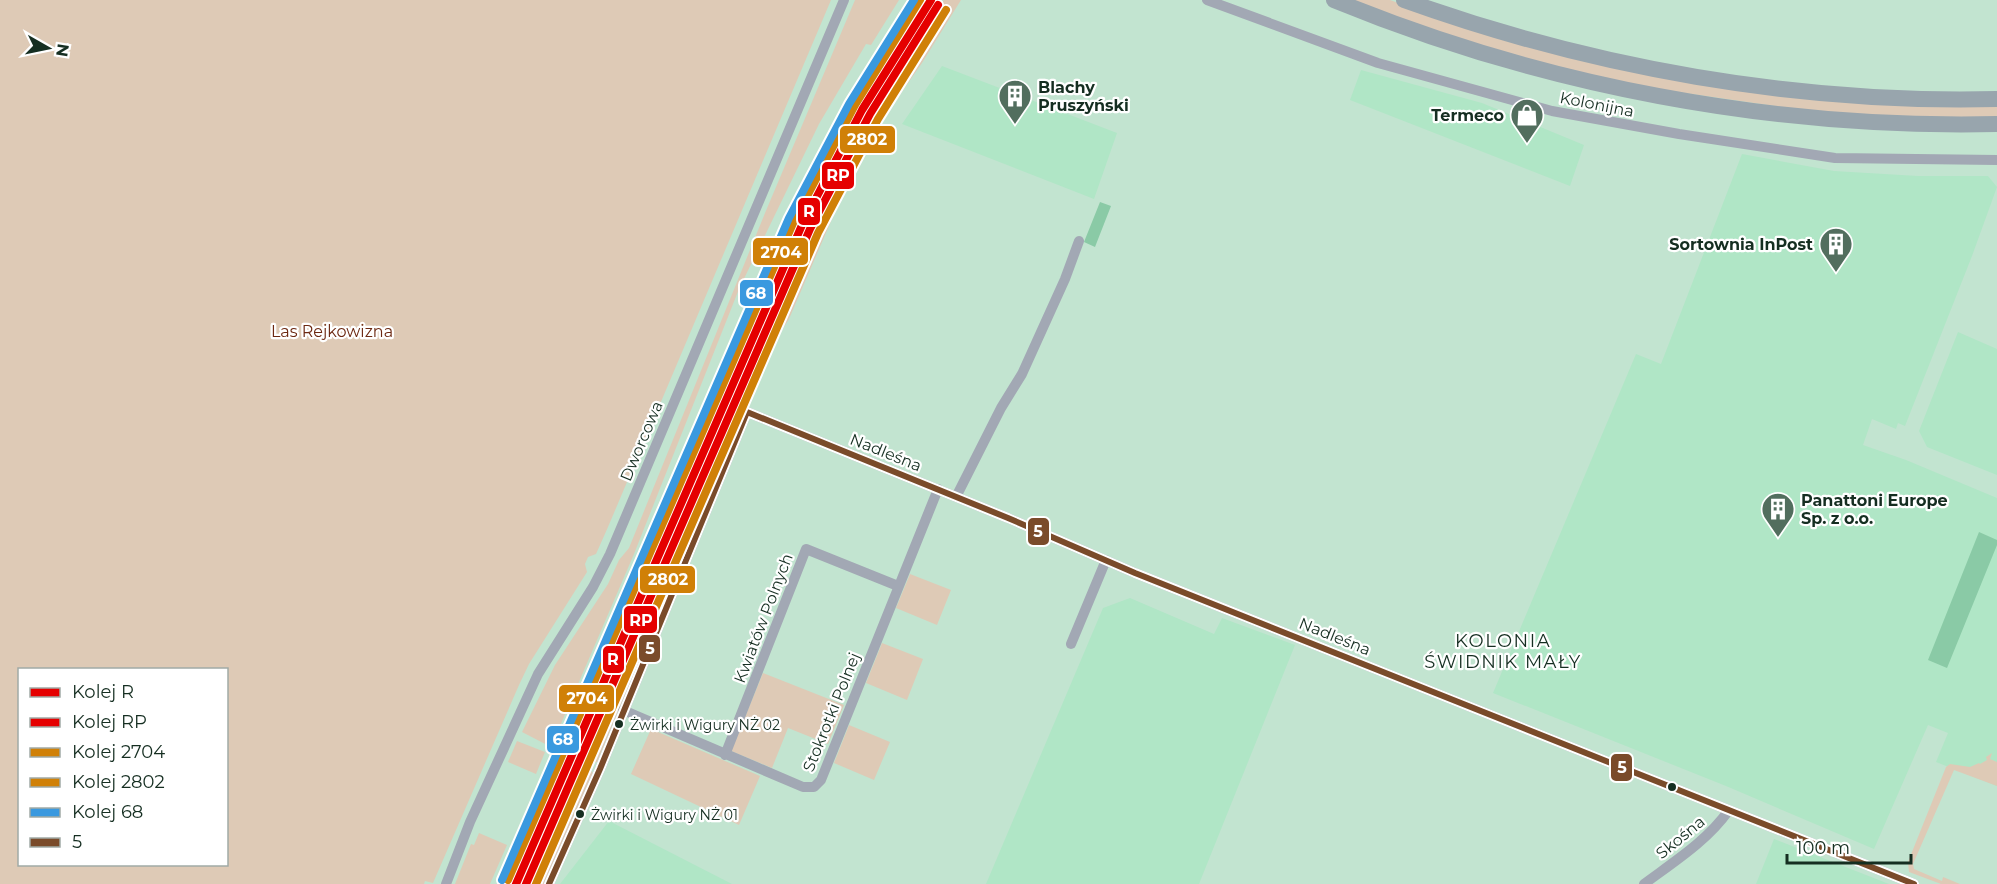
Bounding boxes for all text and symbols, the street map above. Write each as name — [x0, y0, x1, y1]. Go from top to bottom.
north arrow — [18, 18, 78, 78]
text: N — [52, 42, 73, 58]
building icon: Blachy Pruszyński — [997, 78, 1033, 125]
place label: Blachy Pruszyński — [1038, 78, 1129, 115]
street label: Kolonijna — [1558, 88, 1636, 121]
shop icon: Termeco — [1509, 97, 1545, 144]
place label: Termeco — [1431, 106, 1504, 125]
line badge: 2802 — [839, 125, 896, 154]
text: 2802 — [847, 130, 887, 149]
line badge: RP — [821, 161, 855, 190]
text: RP — [826, 166, 850, 185]
line badge: R — [797, 197, 821, 226]
text: R — [803, 202, 815, 221]
building icon: Sortownia InPost — [1818, 226, 1854, 273]
place label: Sortownia InPost — [1669, 235, 1813, 254]
line badge: 2704 — [752, 237, 809, 266]
text: 2704 — [761, 243, 801, 262]
line badge: 68 — [739, 279, 774, 307]
text: 68 — [746, 284, 766, 303]
park label: Las Rejkowizna — [271, 322, 393, 341]
street label: Dworcowa — [616, 398, 667, 484]
street label: Nadleśna — [847, 430, 924, 475]
building icon: Panattoni Europe Sp. z o.o. — [1760, 491, 1796, 538]
place label: Panattoni Europe Sp. z o.o. — [1801, 491, 1948, 528]
line badge: 5 — [1027, 517, 1050, 546]
text: 5 — [1033, 522, 1043, 541]
street label: Kwiatów Polnych — [730, 551, 797, 686]
line badge: 2802 — [639, 565, 696, 594]
text: 2802 — [648, 570, 688, 589]
line badge: RP — [623, 605, 658, 634]
text: RP — [629, 611, 653, 630]
street label: Nadleśna — [1296, 614, 1373, 659]
district label: KOLONIA ŚWIDNIK MAŁY — [1424, 630, 1582, 673]
line badge: 5 — [638, 634, 661, 663]
text: 5 — [645, 639, 655, 658]
line badge: R — [602, 645, 625, 674]
text: R — [607, 650, 619, 669]
street label: Stokrotki Polnej — [799, 650, 864, 774]
legend — [18, 668, 228, 866]
text: Kolej R — [72, 681, 134, 703]
line badge: 2704 — [558, 684, 615, 713]
text: 2704 — [567, 689, 607, 708]
text: Kolej RP — [72, 711, 147, 733]
place label: Żwirki i Wigury NŻ 02 — [630, 716, 780, 734]
marker: Żwirki i Wigury NŻ 02 — [613, 718, 625, 730]
line badge: 68 — [546, 725, 580, 754]
text: 68 — [553, 730, 573, 749]
text: Kolej 2704 — [72, 741, 165, 763]
line badge: 5 — [1610, 753, 1633, 782]
text: 5 — [1617, 758, 1627, 777]
text: Kolej 2802 — [72, 771, 165, 793]
unlabelled marker — [1666, 781, 1678, 793]
text: Kolej 68 — [72, 801, 143, 823]
place label: Żwirki i Wigury NŻ 01 — [591, 806, 738, 824]
marker: Żwirki i Wigury NŻ 01 — [574, 808, 586, 820]
street label: Skośna — [1652, 812, 1709, 863]
scale bar — [1787, 827, 1912, 865]
text: 5 — [72, 831, 82, 853]
text: 100 m — [1796, 837, 1850, 859]

